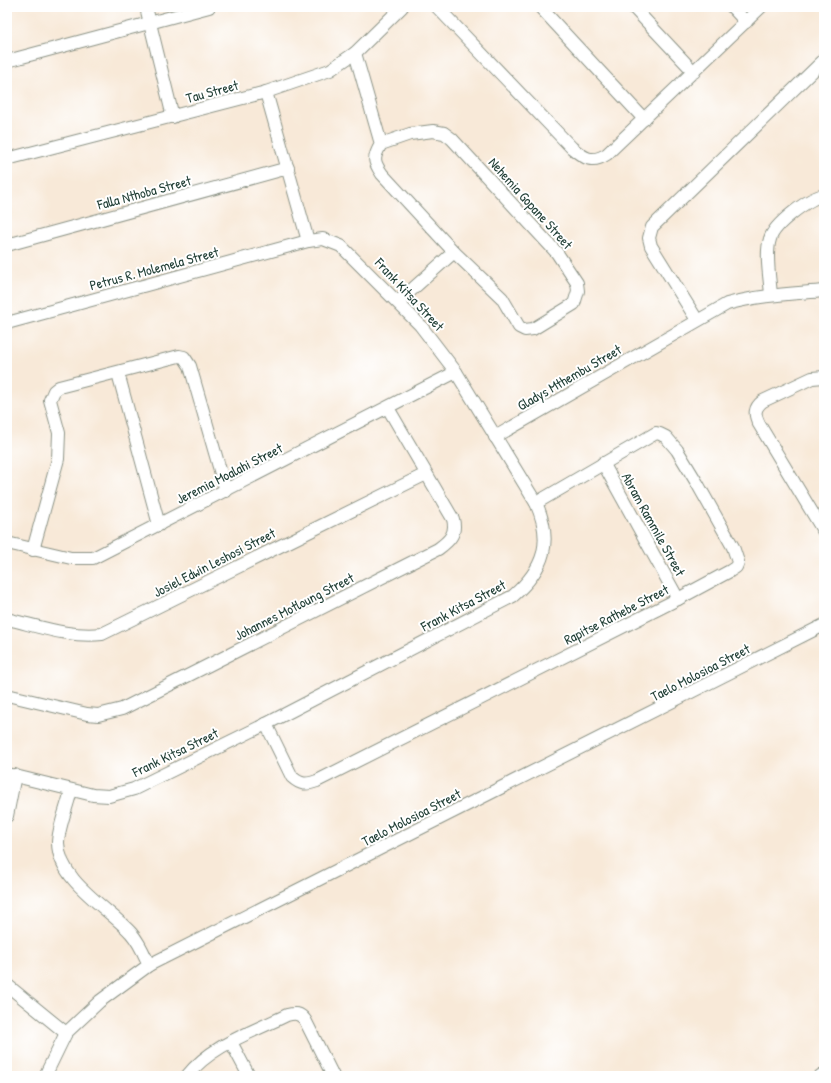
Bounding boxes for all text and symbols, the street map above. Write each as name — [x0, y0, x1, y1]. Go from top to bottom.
street label: Tau Street — [184, 75, 240, 107]
street label: Nehemia Gopane Street — [484, 153, 577, 254]
street label: Falla Nthoba Street — [94, 170, 193, 214]
street label: Petrus R. Molemela Street — [87, 242, 221, 294]
street label: Frank Kitsa Street — [371, 253, 449, 335]
street label: Gladys Mthembu Street — [513, 339, 625, 415]
street label: Jeremia Moalahi Street — [173, 438, 285, 508]
street label: Abram Rammile Street — [618, 469, 690, 579]
street label: Josiel Edwin Leshosi Street — [150, 523, 278, 601]
street label: Johannes Motloung Street — [231, 568, 357, 645]
street label: Frank Kitsa Street — [416, 575, 509, 636]
street label: Rapitse Rathebe Street — [560, 579, 672, 650]
street label: Taelo Molosioa Street — [647, 639, 753, 705]
street label: Frank Kitsa Street — [128, 723, 221, 781]
street label: Taelo Molosioa Street — [358, 784, 464, 850]

